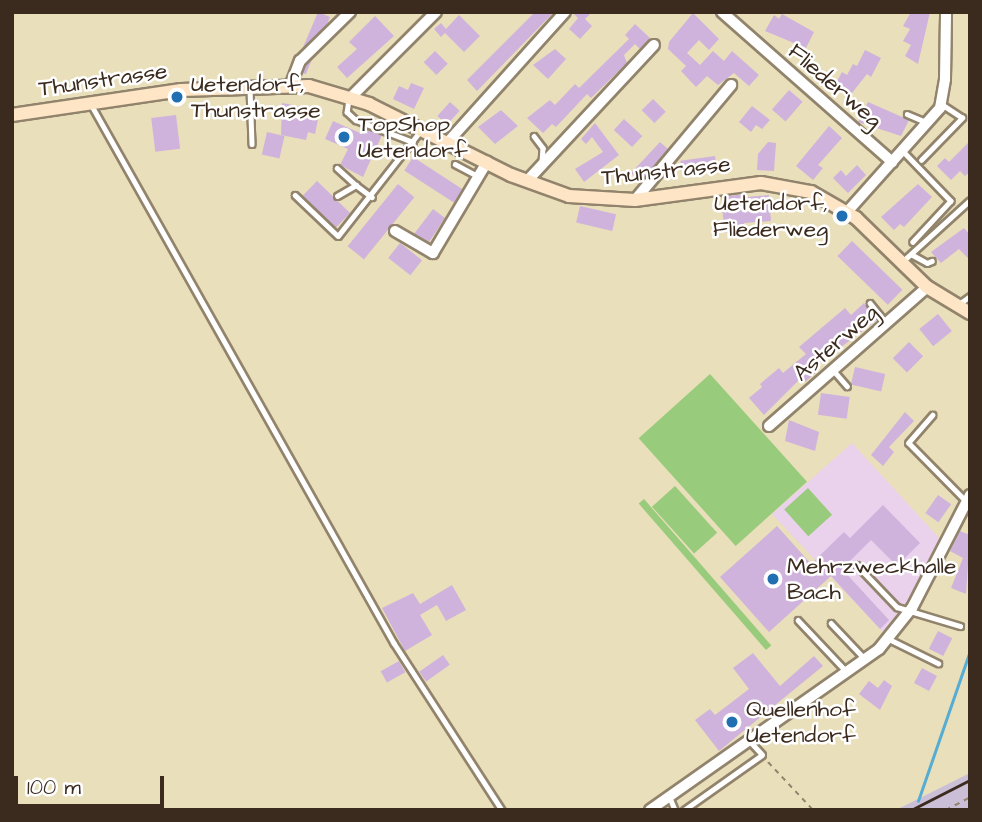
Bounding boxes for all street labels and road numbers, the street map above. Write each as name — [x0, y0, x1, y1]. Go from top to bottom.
street label: Fliederweg — [782, 38, 888, 134]
street label: Thunstrasse — [37, 57, 169, 103]
street label: Thunstrasse — [600, 150, 732, 192]
street label: Asterweg — [788, 299, 884, 387]

